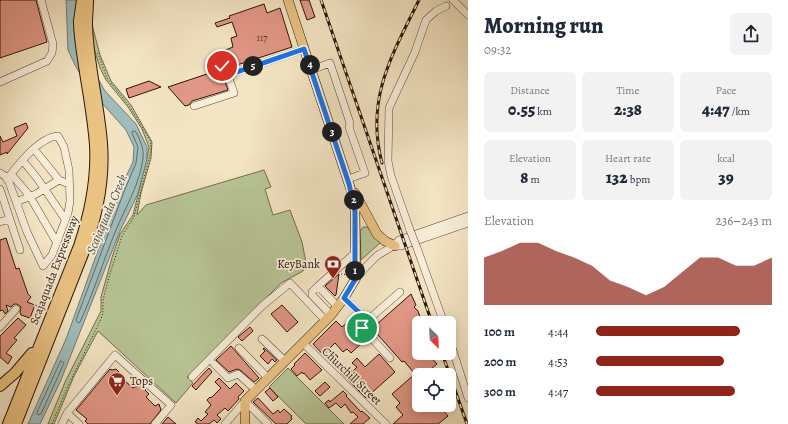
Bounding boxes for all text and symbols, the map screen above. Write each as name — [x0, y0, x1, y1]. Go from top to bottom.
text: Morning run — [484, 11, 604, 41]
button: share — [730, 13, 772, 55]
house number: 117 — [256, 31, 268, 44]
text: 09:32 — [484, 41, 512, 58]
pin — [205, 49, 239, 83]
icon: check — [211, 55, 233, 77]
pin: 4 — [300, 55, 320, 75]
pin: 5 — [243, 56, 263, 76]
text: 4 — [307, 57, 313, 72]
text: 5 — [251, 58, 255, 73]
text: Distance — [510, 83, 550, 98]
text: Time — [617, 83, 639, 98]
text: Pace — [716, 83, 736, 98]
text: 0.55 — [508, 98, 535, 121]
text: 2:38 — [614, 98, 642, 121]
text: 4:47 — [702, 98, 730, 121]
text: km — [535, 104, 552, 119]
text: /km — [730, 104, 750, 119]
pin: 3 — [322, 122, 342, 142]
text: 3 — [330, 124, 334, 139]
text: Elevation — [509, 151, 551, 166]
text: Heart rate — [605, 151, 651, 166]
text: kcal — [717, 151, 735, 166]
text: 8 — [520, 166, 528, 189]
text: 132 — [606, 166, 628, 189]
text: 39 — [718, 166, 734, 189]
water label: Scajaquada Creek — [82, 171, 131, 257]
text: m — [528, 172, 540, 187]
text: bpm — [628, 172, 650, 187]
pin: 2 — [344, 190, 364, 210]
text: 2 — [351, 192, 357, 207]
text: Elevation — [484, 212, 534, 229]
text: 236–243 m — [716, 212, 772, 229]
street label: Scajaquada Expressway — [26, 213, 82, 327]
bank icon: KeyBank — [323, 254, 343, 279]
place label: KeyBank — [277, 256, 320, 272]
pin: 1 — [345, 261, 365, 281]
text: 1 — [353, 263, 357, 278]
pin — [345, 311, 379, 345]
north arrow — [412, 316, 456, 360]
map controls — [412, 316, 456, 412]
icon: arrive — [351, 317, 373, 339]
text: 100 m — [484, 323, 515, 340]
text: 4:44 — [548, 323, 569, 340]
street label: Churchill Street — [319, 343, 385, 409]
text: 200 m — [484, 353, 517, 370]
text: 4:53 — [548, 353, 568, 370]
button: locate — [412, 368, 456, 412]
supermarket icon: Tops — [107, 371, 127, 396]
place label: Tops — [130, 373, 153, 389]
text: 300 m — [484, 383, 516, 400]
text: 4:47 — [548, 383, 568, 400]

